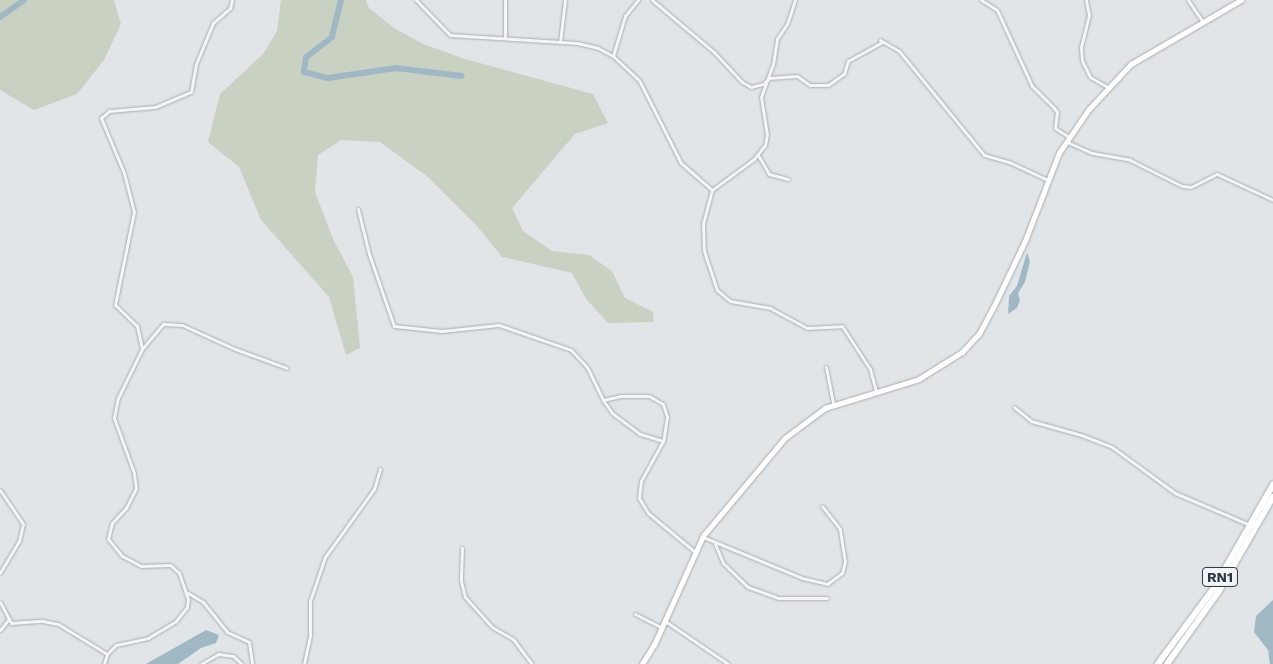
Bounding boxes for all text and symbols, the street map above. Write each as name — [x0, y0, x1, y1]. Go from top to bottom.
road number: RN1 — [1201, 566, 1239, 588]

